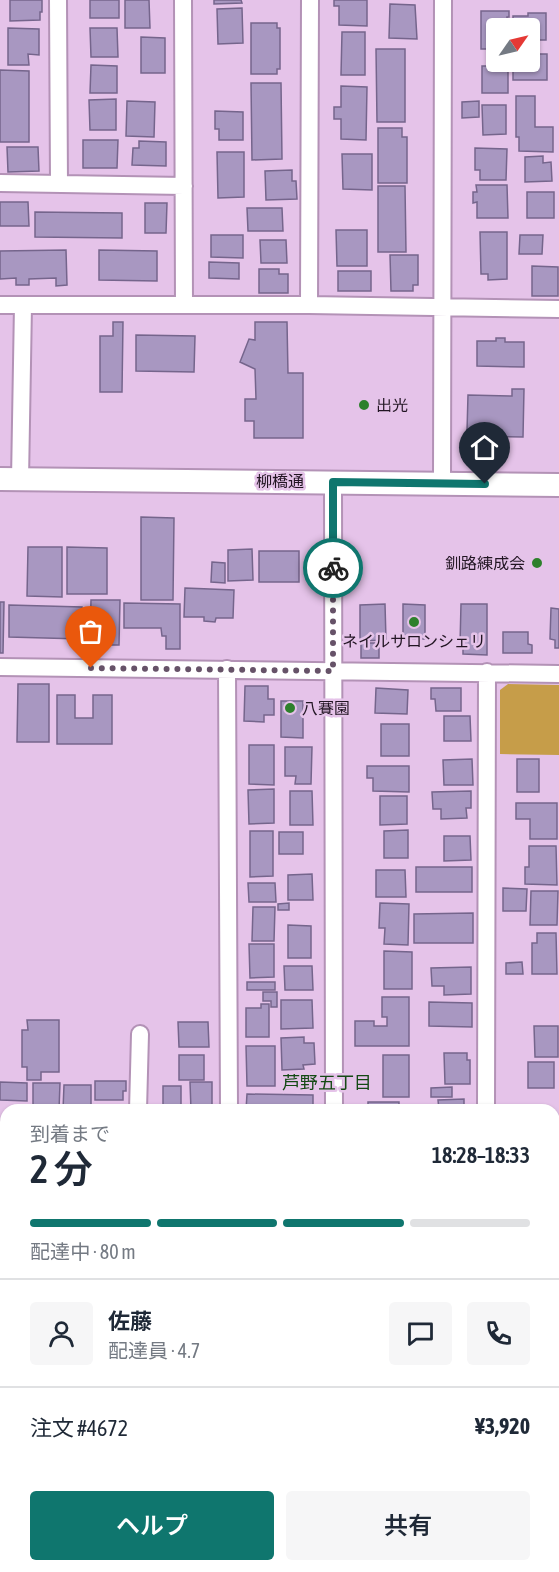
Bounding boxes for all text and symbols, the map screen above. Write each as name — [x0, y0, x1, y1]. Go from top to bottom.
north arrow — [486, 18, 540, 72]
map controls — [486, 18, 540, 72]
place label: 出光 — [376, 396, 408, 414]
marker: 出光 — [357, 398, 371, 412]
pin — [459, 422, 510, 484]
icon: home — [468, 431, 501, 464]
street label: 柳橋通 — [256, 472, 304, 490]
courier — [303, 538, 363, 598]
icon: bike — [317, 552, 350, 585]
place label: 釧路練成会 — [445, 554, 525, 572]
marker: 釧路練成会 — [530, 556, 544, 570]
pin — [65, 606, 116, 668]
icon: bag — [74, 615, 107, 648]
marker: ネイルサロンシェリ — [407, 615, 421, 629]
place label: ネイルサロンシェリ — [342, 632, 486, 650]
place label: 八賽園 — [302, 699, 350, 717]
marker: 八賽園 — [283, 701, 297, 715]
district label: 芦野五丁目 — [282, 1072, 372, 1093]
text: 到着まで — [30, 1122, 110, 1145]
text: 18:28–18:33 — [432, 1142, 530, 1168]
text: 2 分 — [30, 1147, 93, 1191]
text: 配達中 · 80 m — [30, 1240, 136, 1263]
button: person — [30, 1302, 93, 1365]
button: chat — [389, 1302, 452, 1365]
button: phone — [467, 1302, 530, 1365]
text: 佐藤 — [108, 1308, 152, 1334]
text: 配達員 · 4.7 — [108, 1339, 200, 1362]
text: ¥3,920 — [475, 1413, 530, 1439]
text: 注文 #4672 — [30, 1415, 128, 1441]
button: ヘルプ — [30, 1491, 274, 1560]
button: 共有 — [286, 1491, 530, 1560]

